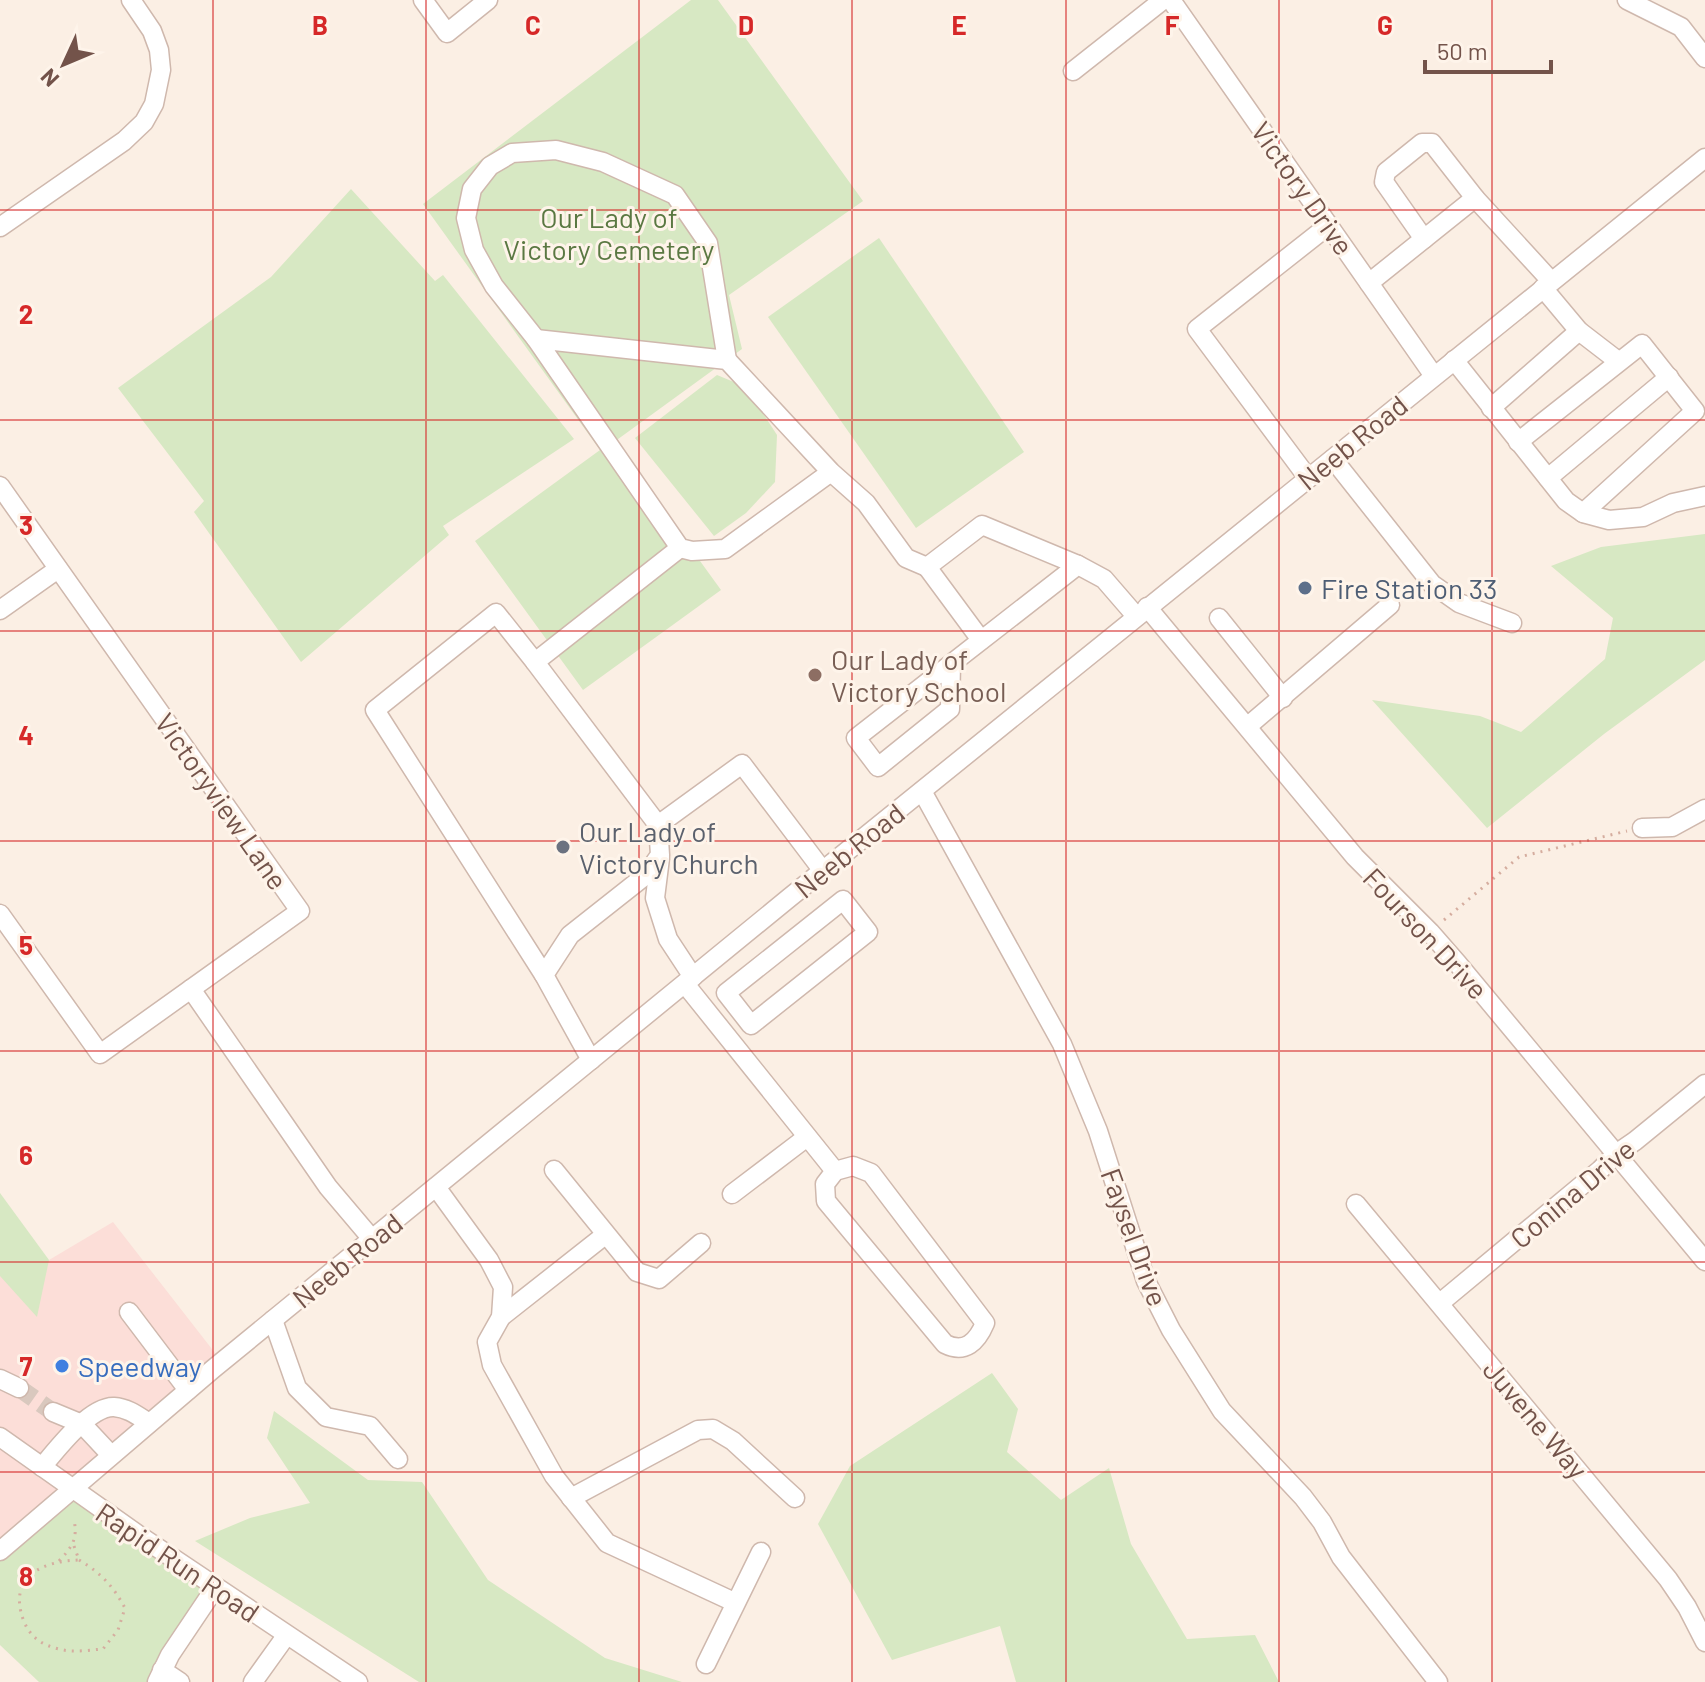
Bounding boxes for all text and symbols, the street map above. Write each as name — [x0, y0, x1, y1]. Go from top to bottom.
text: B — [312, 9, 328, 40]
text: C — [525, 9, 541, 40]
text: D — [738, 9, 754, 40]
text: E — [951, 9, 967, 40]
text: F — [1165, 9, 1180, 40]
text: G — [1377, 9, 1393, 40]
north arrow — [24, 24, 104, 104]
scale bar — [1425, 24, 1551, 74]
text: 50 m — [1437, 36, 1488, 65]
text: N — [34, 64, 63, 93]
street label: Victory Drive — [1245, 115, 1361, 261]
park label: Our Lady of Victory Cemetery — [504, 200, 715, 266]
text: 2 — [19, 298, 33, 329]
street label: Neeb Road — [1290, 387, 1414, 497]
text: 3 — [19, 509, 33, 540]
place label: Fire Station 33 — [1321, 571, 1498, 605]
marker: Fire Station 33 — [1296, 579, 1314, 597]
place label: Our Lady of Victory School — [831, 642, 1006, 708]
marker: Our Lady of Victory School — [806, 666, 824, 684]
street label: Victoryview Lane — [148, 706, 296, 896]
text: 4 — [18, 719, 34, 750]
street label: Neeb Road — [787, 795, 911, 905]
place label: Our Lady of Victory Church — [579, 814, 759, 880]
marker: Our Lady of Victory Church — [554, 838, 572, 856]
street label: Fourson Drive — [1357, 860, 1495, 1006]
text: 5 — [19, 929, 33, 960]
street label: Conina Drive — [1503, 1131, 1641, 1255]
text: 6 — [19, 1139, 33, 1170]
street label: Faysel Drive — [1094, 1164, 1176, 1310]
street label: Neeb Road — [285, 1205, 409, 1315]
place label: Speedway — [78, 1349, 202, 1383]
text: 7 — [20, 1350, 33, 1381]
street label: Juvene Way — [1476, 1353, 1596, 1485]
marker: Speedway — [53, 1357, 71, 1375]
street label: Rapid Run Road — [90, 1495, 266, 1629]
text: 8 — [19, 1560, 33, 1591]

